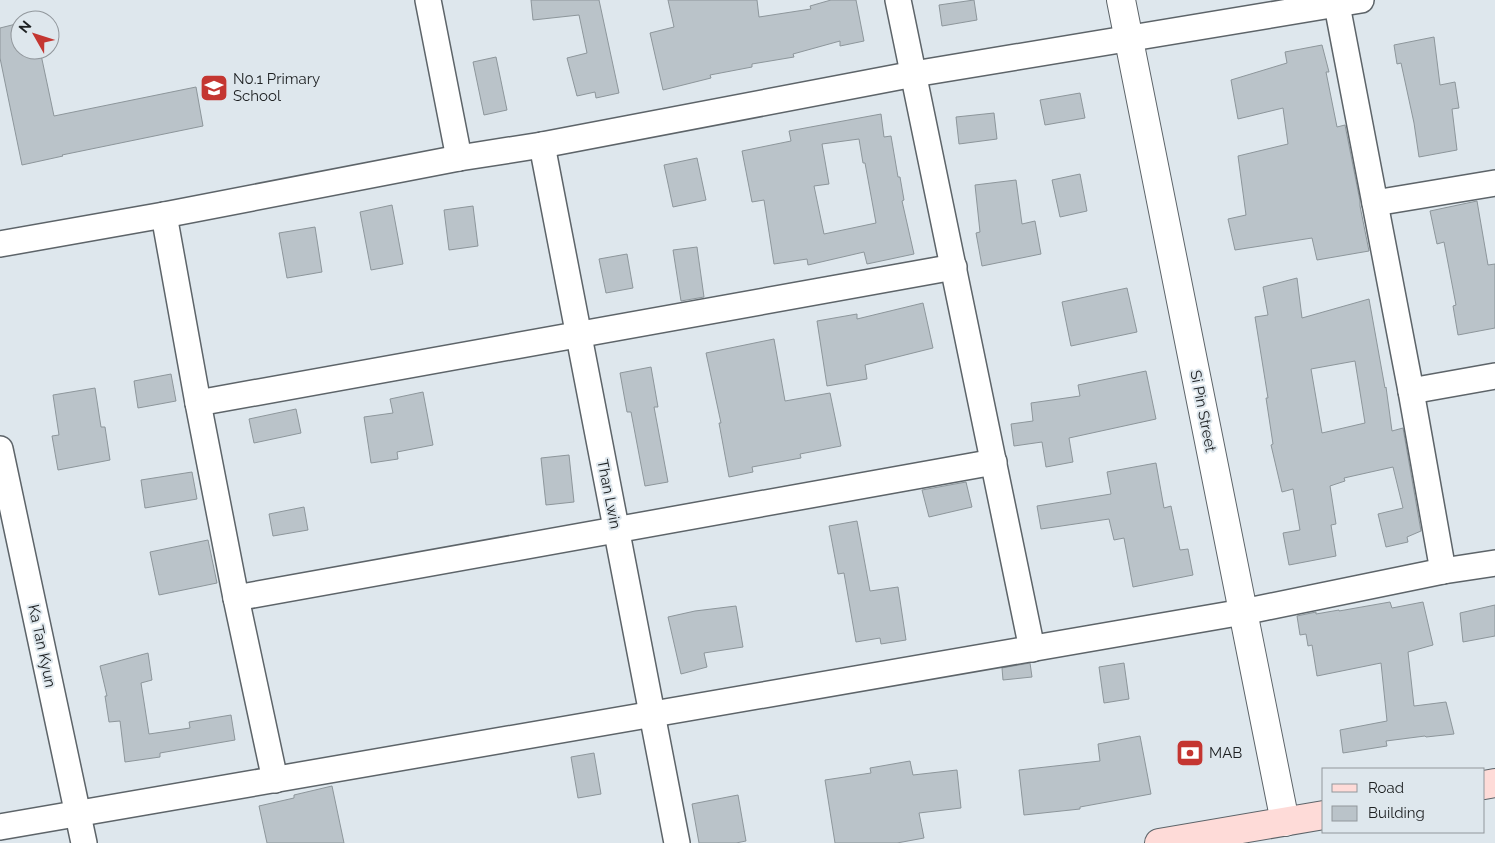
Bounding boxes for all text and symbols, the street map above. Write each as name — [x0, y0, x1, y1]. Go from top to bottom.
north arrow — [10, 10, 60, 60]
text: N — [15, 18, 34, 36]
place label: N0.1 Primary School — [233, 70, 320, 105]
school or university icon: N0.1 Primary School — [199, 73, 229, 103]
street label: Si Pin Street — [1186, 369, 1220, 453]
street label: Than Lwin — [593, 458, 625, 530]
street label: Ka Tan Kyun — [24, 603, 60, 689]
bank icon: MAB — [1175, 738, 1205, 768]
place label: MAB — [1209, 744, 1242, 762]
legend — [1322, 768, 1485, 833]
text: Road — [1368, 779, 1404, 797]
text: Building — [1368, 804, 1425, 822]

